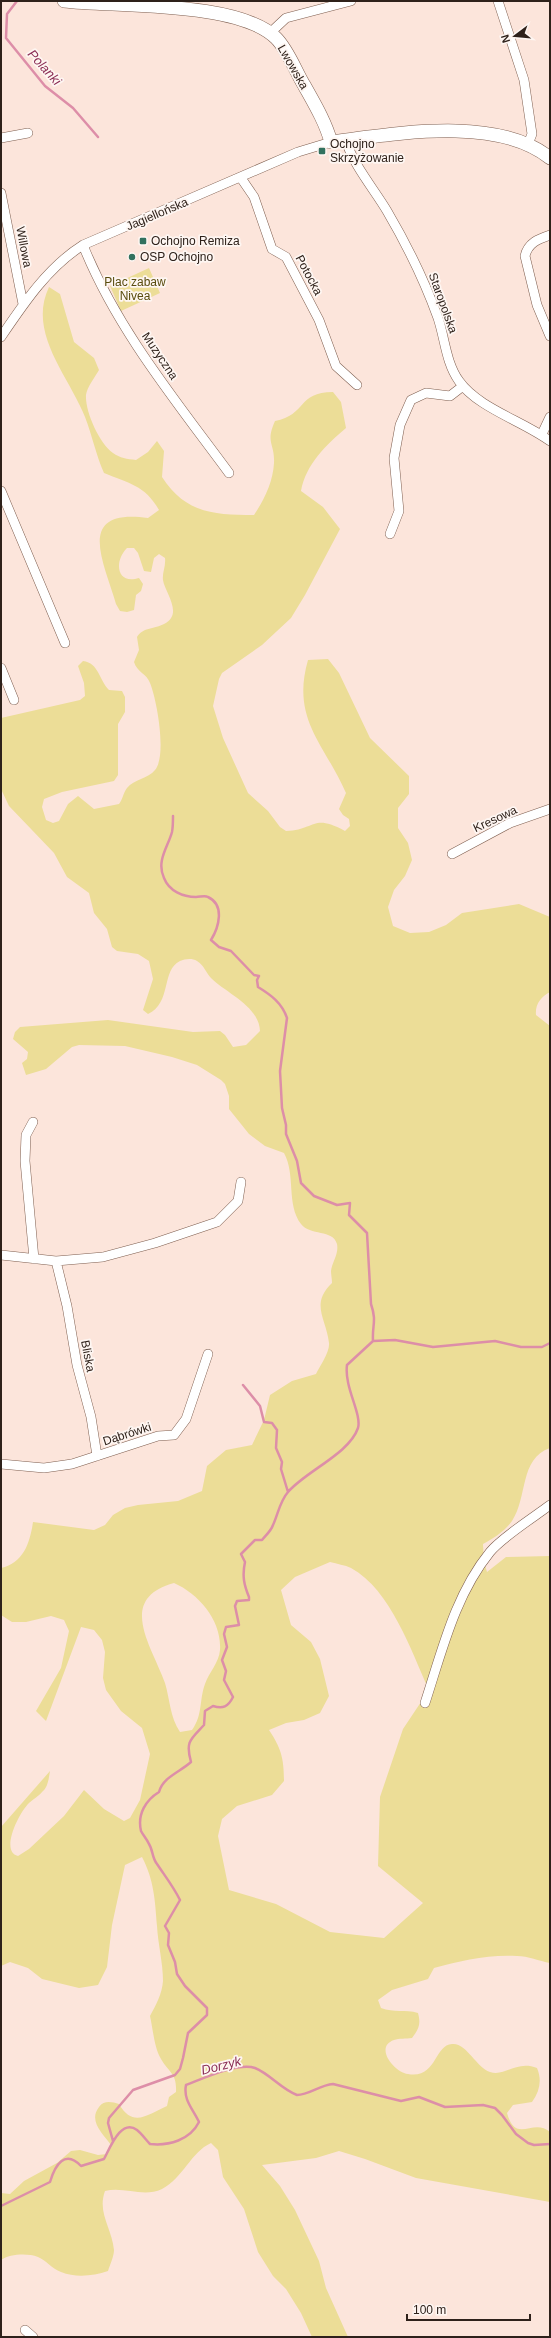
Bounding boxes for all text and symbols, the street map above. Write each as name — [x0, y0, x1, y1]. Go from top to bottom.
north arrow — [495, 16, 535, 56]
text: N — [499, 33, 512, 44]
street label: Lwowska — [275, 42, 312, 92]
water label: Polanki — [25, 46, 65, 89]
place label: Ochojno Skrzyżowanie — [330, 137, 404, 165]
marker: Ochojno Skrzyżowanie — [317, 146, 327, 156]
street label: Jagiellońska — [124, 195, 190, 233]
street label: Willowa — [13, 225, 35, 269]
place label: Ochojno Remiza — [151, 234, 240, 248]
marker: Ochojno Remiza — [138, 236, 148, 246]
place label: OSP Ochojno — [140, 250, 213, 264]
marker: OSP Ochojno — [127, 252, 137, 262]
street label: Potocka — [293, 253, 326, 298]
street label: Staropolska — [426, 271, 461, 335]
park label: Plac zabaw Nivea — [104, 275, 166, 303]
street label: Muzyczna — [139, 330, 181, 383]
street label: Kresowa — [471, 803, 519, 835]
street label: Bliska — [78, 1339, 98, 1373]
street label: Dąbrówki — [101, 1420, 153, 1448]
water label: Dorzyk — [200, 2053, 244, 2078]
scale bar — [407, 2296, 530, 2322]
text: 100 m — [413, 2303, 446, 2317]

